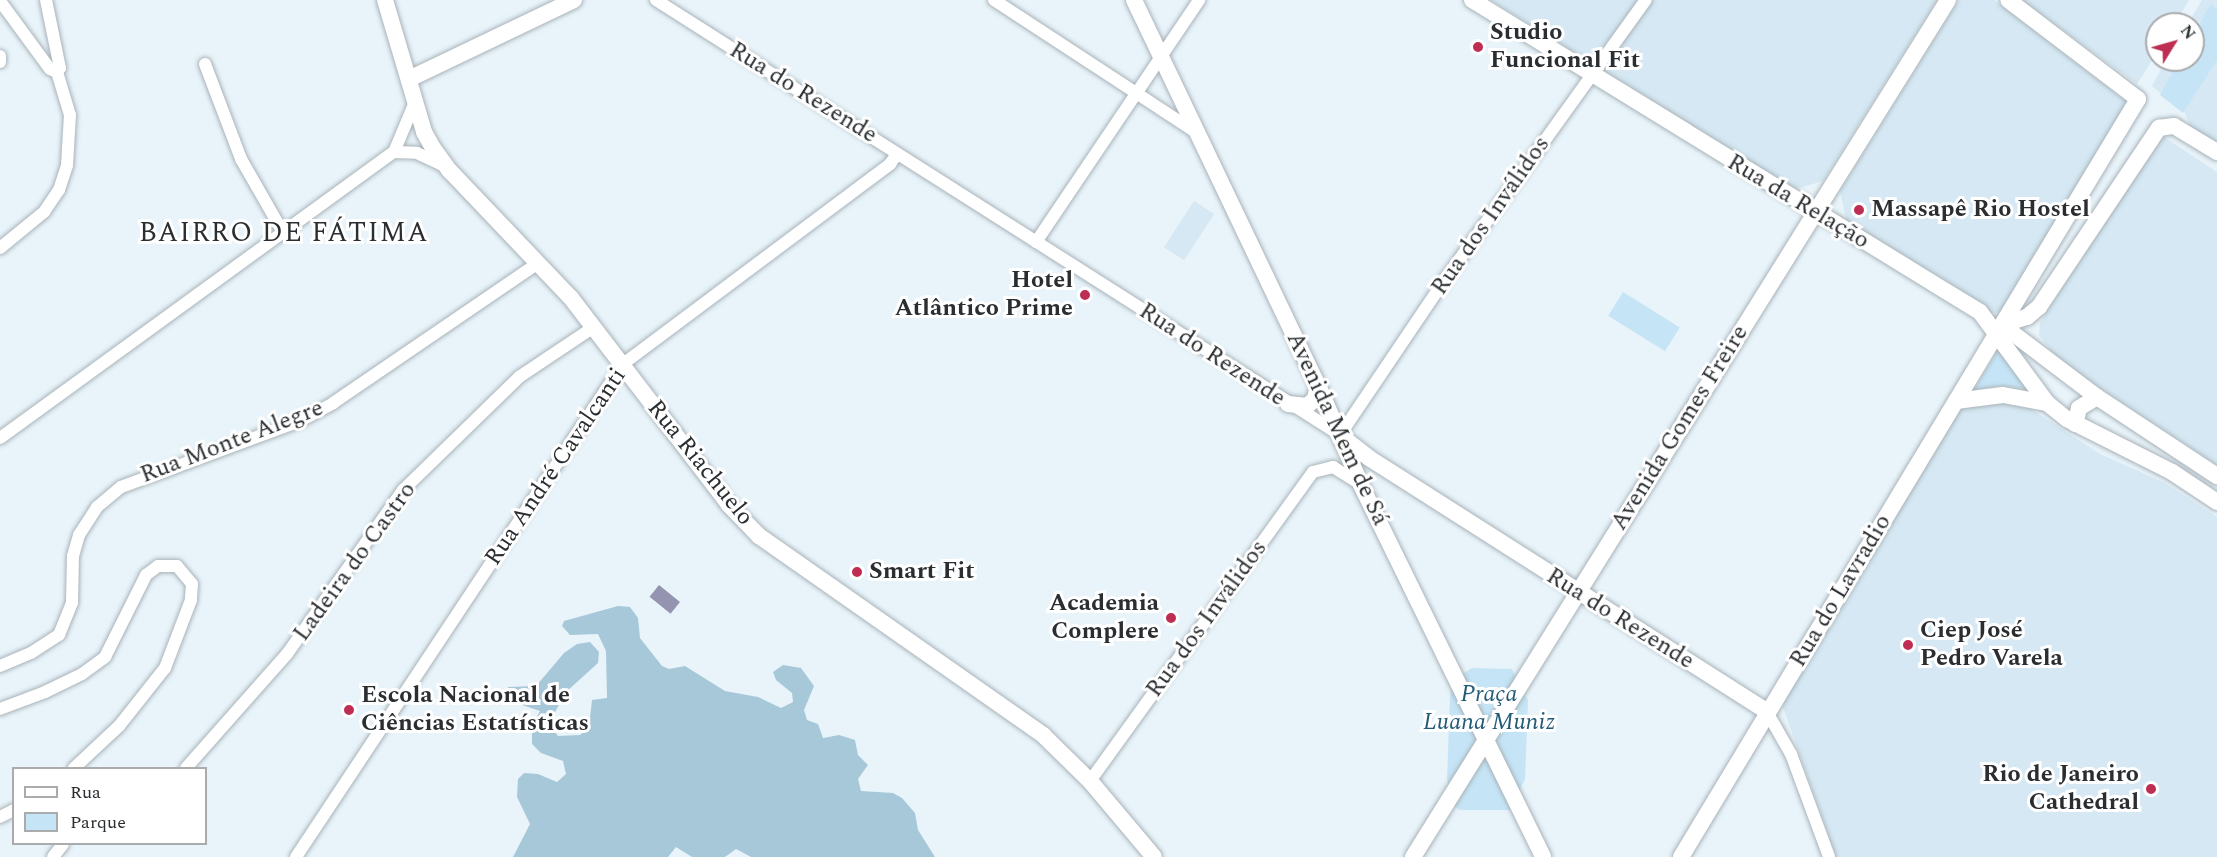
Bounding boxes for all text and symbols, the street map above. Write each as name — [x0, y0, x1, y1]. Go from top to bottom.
north arrow — [2145, 12, 2205, 72]
place label: Studio Funcional Fit — [1490, 19, 1640, 75]
text: N — [2174, 20, 2201, 45]
street label: Rua do Rezende — [724, 36, 882, 150]
marker: Studio Funcional Fit — [1471, 40, 1485, 54]
street label: Rua dos Inválidos — [1425, 131, 1557, 301]
street label: Rua da Relação — [1722, 148, 1874, 256]
place label: Massapê Rio Hostel — [1871, 196, 2090, 224]
marker: Massapê Rio Hostel — [1852, 203, 1866, 217]
district label: BAIRRO DE FÁTIMA — [139, 218, 429, 250]
place label: Hotel Atlântico Prime — [895, 267, 1073, 323]
marker: Hotel Atlântico Prime — [1078, 288, 1092, 302]
street label: Rua do Rezende — [1133, 297, 1291, 413]
street label: Avenida Gomes Freire — [1605, 320, 1755, 536]
street label: Avenida Mem de Sá — [1280, 328, 1394, 530]
street label: Rua André Cavalcanti — [479, 363, 633, 571]
street label: Rua Monte Alegre — [136, 394, 328, 490]
street label: Rua Riachuelo — [641, 395, 759, 531]
street label: Ladeira do Castro — [288, 477, 422, 647]
street label: Rua do Lavradio — [1784, 509, 1898, 673]
street label: Rua dos Inválidos — [1140, 535, 1274, 703]
place label: Smart Fit — [869, 558, 974, 586]
street label: Rua do Rezende — [1541, 562, 1699, 676]
marker: Smart Fit — [850, 565, 864, 579]
place label: Academia Complere — [1049, 590, 1159, 646]
marker: Academia Complere — [1164, 611, 1178, 625]
place label: Ciep José Pedro Varela — [1920, 617, 2063, 673]
marker: Ciep José Pedro Varela — [1901, 638, 1915, 652]
park label: Praça Luana Muniz — [1423, 681, 1555, 737]
place label: Escola Nacional de Ciências Estatísticas — [361, 682, 589, 738]
marker: Escola Nacional de Ciências Estatísticas — [342, 703, 356, 717]
place label: Rio de Janeiro Cathedral — [1982, 761, 2139, 817]
legend — [12, 767, 207, 845]
text: Rua — [70, 779, 101, 806]
marker: Rio de Janeiro Cathedral — [2144, 782, 2158, 796]
text: Parque — [70, 809, 126, 836]

